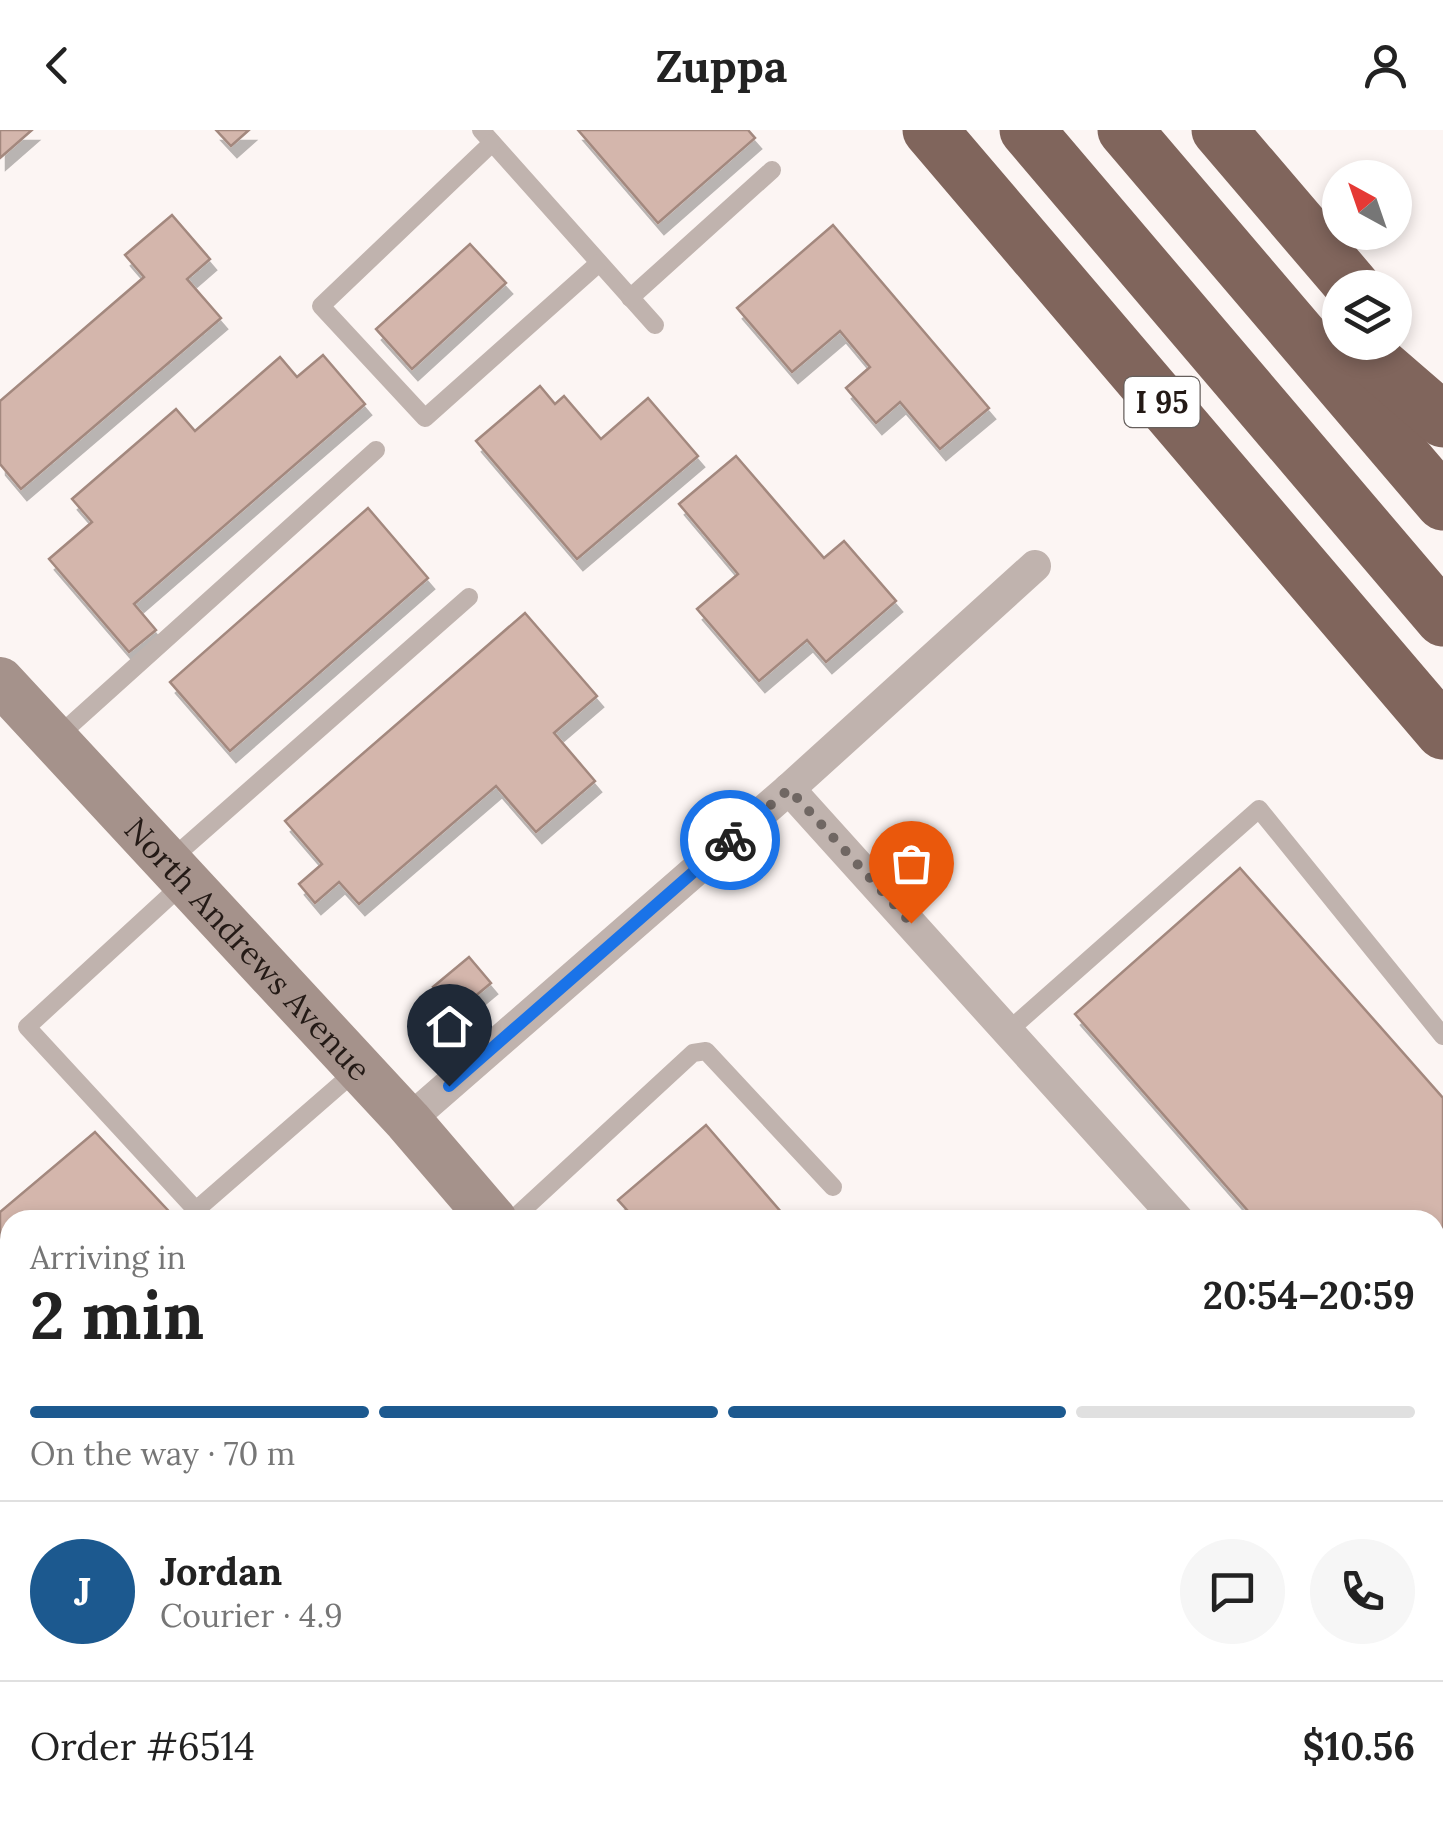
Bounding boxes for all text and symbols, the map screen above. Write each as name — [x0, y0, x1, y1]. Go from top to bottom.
text: Zuppa — [656, 37, 787, 94]
icon: back — [30, 38, 85, 93]
icon: person — [1358, 38, 1413, 93]
north arrow — [1322, 160, 1412, 250]
map controls — [1322, 160, 1412, 360]
button: layers — [1322, 270, 1412, 360]
road number: I 95 — [1124, 377, 1200, 427]
courier — [680, 790, 780, 890]
street label: North Andrews Avenue — [116, 809, 380, 1089]
icon: bike — [703, 813, 758, 868]
pin — [869, 821, 954, 924]
icon: bag — [884, 836, 939, 891]
pin — [407, 984, 492, 1087]
icon: home — [422, 999, 477, 1054]
text: Arriving in — [30, 1237, 186, 1278]
text: 20:54–20:59 — [1203, 1271, 1415, 1319]
text: 2 min — [30, 1274, 204, 1357]
text: On the way · 70 m — [30, 1433, 295, 1474]
button: chat — [1180, 1539, 1285, 1644]
button: phone — [1310, 1539, 1415, 1644]
text: Jordan — [160, 1547, 282, 1595]
text: J — [74, 1567, 91, 1615]
text: Courier · 4.9 — [160, 1595, 343, 1636]
text: Order #6514 — [30, 1722, 255, 1770]
text: $10.56 — [1302, 1722, 1415, 1770]

